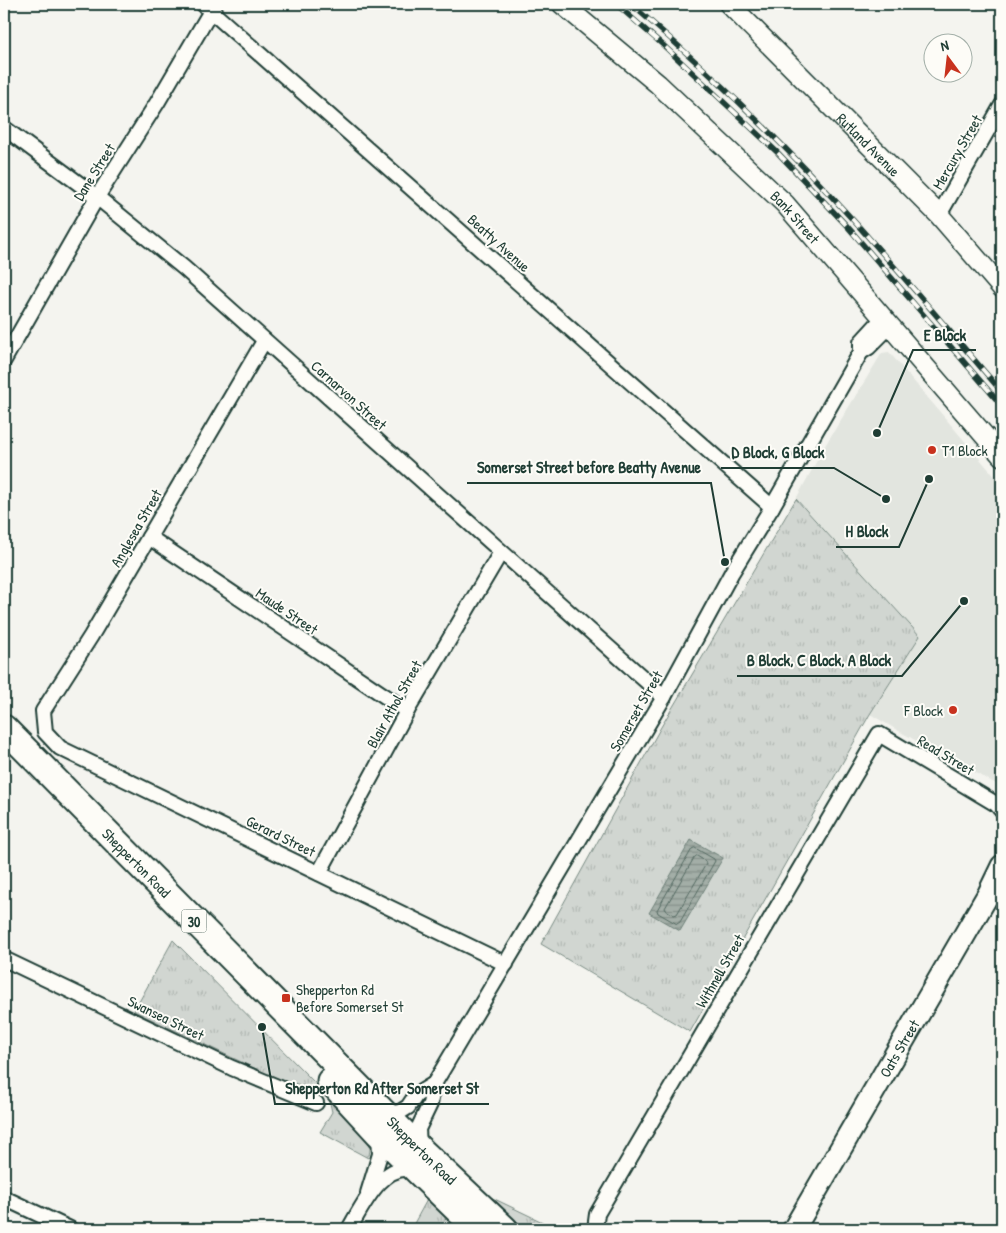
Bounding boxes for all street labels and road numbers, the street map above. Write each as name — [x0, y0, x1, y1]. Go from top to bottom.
street label: Rutland Avenue — [832, 108, 905, 181]
street label: Mercury Street — [927, 110, 987, 193]
street label: Dane Street — [68, 139, 120, 205]
street label: Bank Street — [766, 185, 825, 248]
street label: Beatty Avenue — [463, 209, 535, 277]
street label: Carnarvon Street — [306, 355, 392, 435]
street label: Anglesea Street — [105, 484, 167, 571]
street label: Maude Street — [252, 582, 323, 640]
street label: Blair Athol Street — [361, 656, 427, 752]
street label: Somerset Street — [604, 666, 668, 755]
street label: Read Street — [914, 730, 979, 781]
street label: Gerard Street — [243, 810, 320, 862]
street label: Shepperton Road — [98, 823, 176, 902]
road number: 30 — [182, 909, 206, 932]
street label: Withnell Street — [690, 930, 750, 1012]
street label: Swansea Street — [124, 990, 208, 1046]
street label: Oats Street — [874, 1015, 924, 1081]
street label: Shepperton Road — [382, 1111, 462, 1189]

